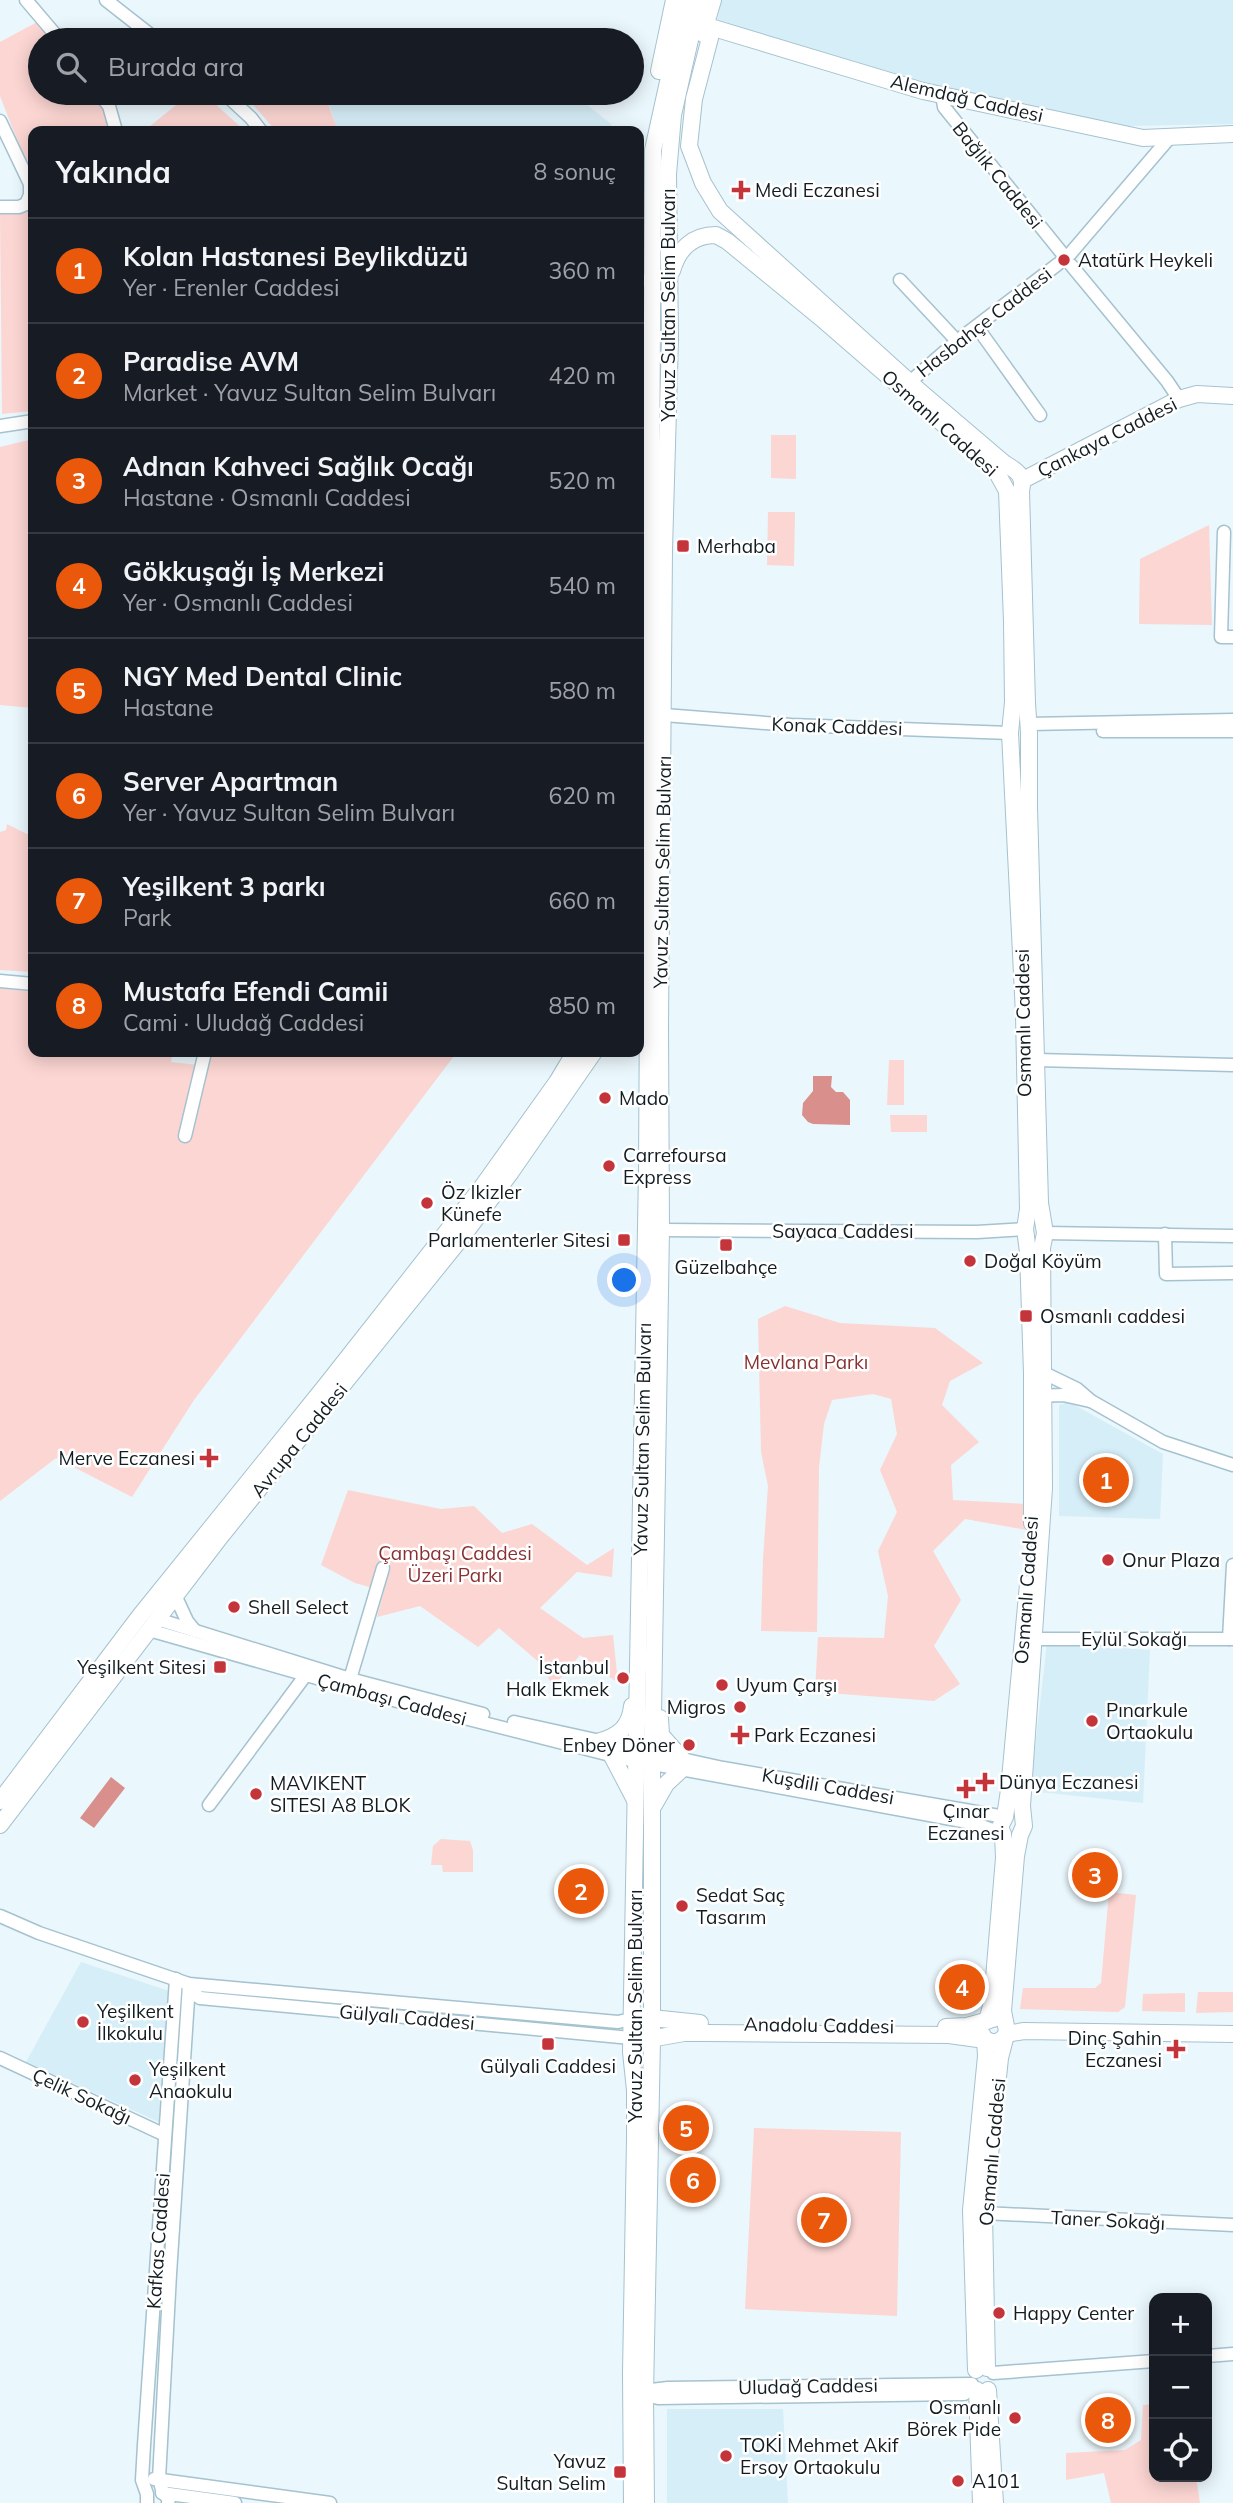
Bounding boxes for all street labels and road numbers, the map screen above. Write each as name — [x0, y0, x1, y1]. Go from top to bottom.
street label: Alemdağ Caddesi — [888, 69, 1046, 127]
street label: Bağlık Caddesi — [948, 117, 1048, 233]
street label: Yavuz Sultan Selim Bulvarı — [656, 189, 680, 422]
street label: Hasbahçe Caddesi — [912, 262, 1056, 382]
street label: Osmanlı Caddesi — [877, 364, 1003, 482]
street label: Çankaya Caddesi — [1033, 391, 1181, 483]
street label: Konak Caddesi — [771, 712, 903, 740]
street label: Yavuz Sultan Selim Bulvarı — [648, 755, 676, 990]
street label: Osmanlı Caddesi — [1010, 949, 1036, 1097]
street label: Sayaca Caddesi — [772, 1219, 914, 1243]
street label: Yavuz Sultan Selim Bulvarı — [628, 1322, 656, 1557]
street label: Avrupa Caddesi — [246, 1378, 352, 1502]
street label: Osmanlı Caddesi — [1009, 1515, 1043, 1665]
street label: Eylül Sokağı — [1081, 1627, 1187, 1651]
street label: Çambaşı Caddesi — [315, 1668, 469, 1730]
street label: Kuşdili Caddesi — [760, 1763, 896, 1809]
street label: Yavuz Sultan Selim Bulvarı — [623, 1890, 647, 2123]
street label: Gülyalı Caddesi — [338, 1999, 476, 2035]
street label: Anadolu Caddesi — [744, 2012, 894, 2038]
street label: Çelik Sokağı — [29, 2063, 135, 2129]
street label: Osmanlı Caddesi — [974, 2077, 1010, 2227]
street label: Kafkas Caddesi — [141, 2172, 175, 2310]
street label: Taner Sokağı — [1050, 2205, 1166, 2235]
street label: Uludağ Caddesi — [738, 2373, 878, 2399]

